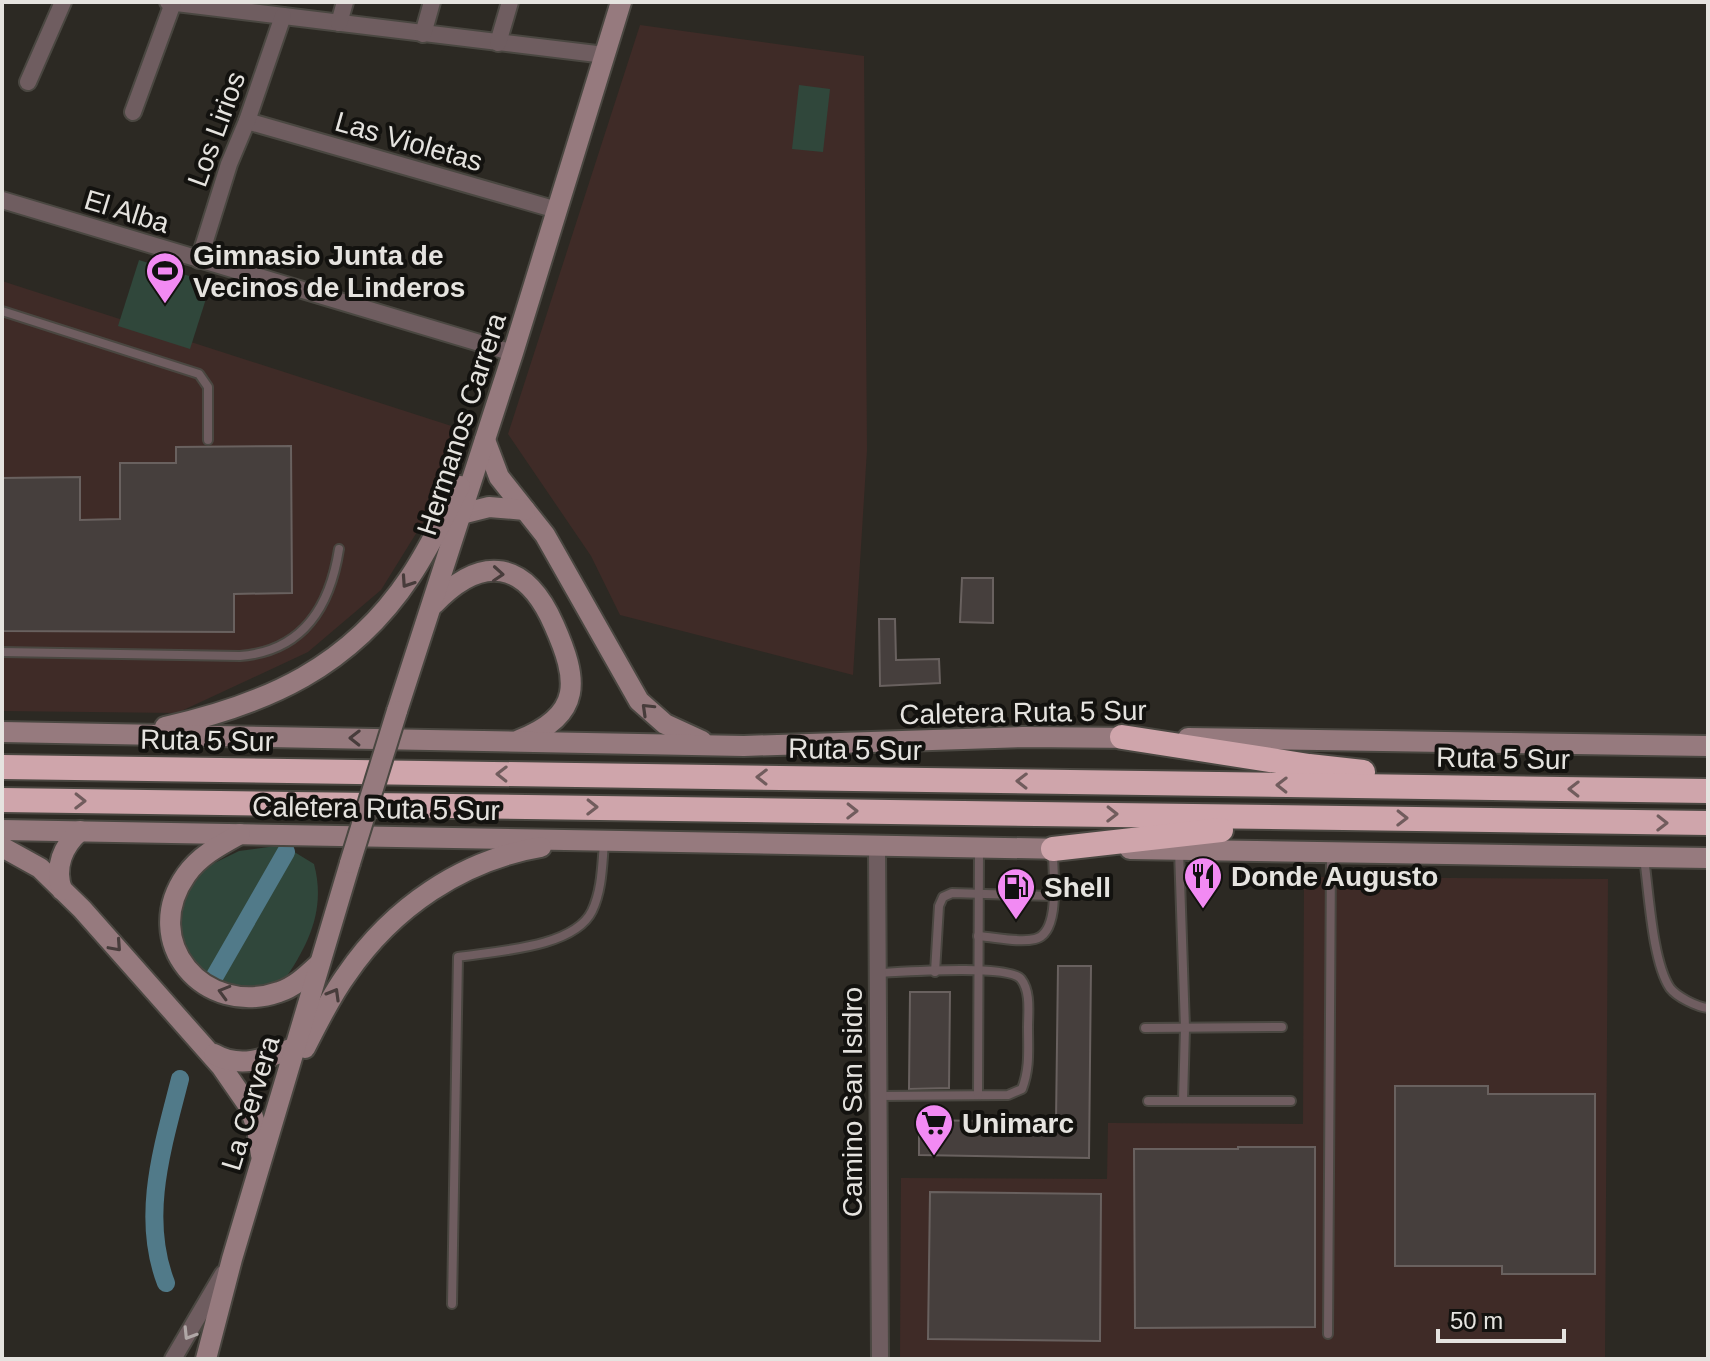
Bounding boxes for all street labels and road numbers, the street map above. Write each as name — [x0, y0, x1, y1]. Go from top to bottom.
street label: Los Lirios — [181, 68, 252, 191]
street label: Las Violetas — [332, 106, 486, 177]
street label: El Alba — [81, 184, 173, 239]
street label: Hermanos Carrera — [411, 309, 512, 539]
street label: Caletera Ruta 5 Sur — [899, 695, 1147, 730]
street label: Ruta 5 Sur — [140, 724, 274, 757]
street label: Ruta 5 Sur — [788, 733, 922, 766]
street label: Ruta 5 Sur — [1436, 742, 1570, 775]
street label: Caletera Ruta 5 Sur — [252, 791, 500, 826]
street label: Camino San Isidro — [837, 987, 868, 1217]
street label: La Cervera — [215, 1032, 286, 1174]

